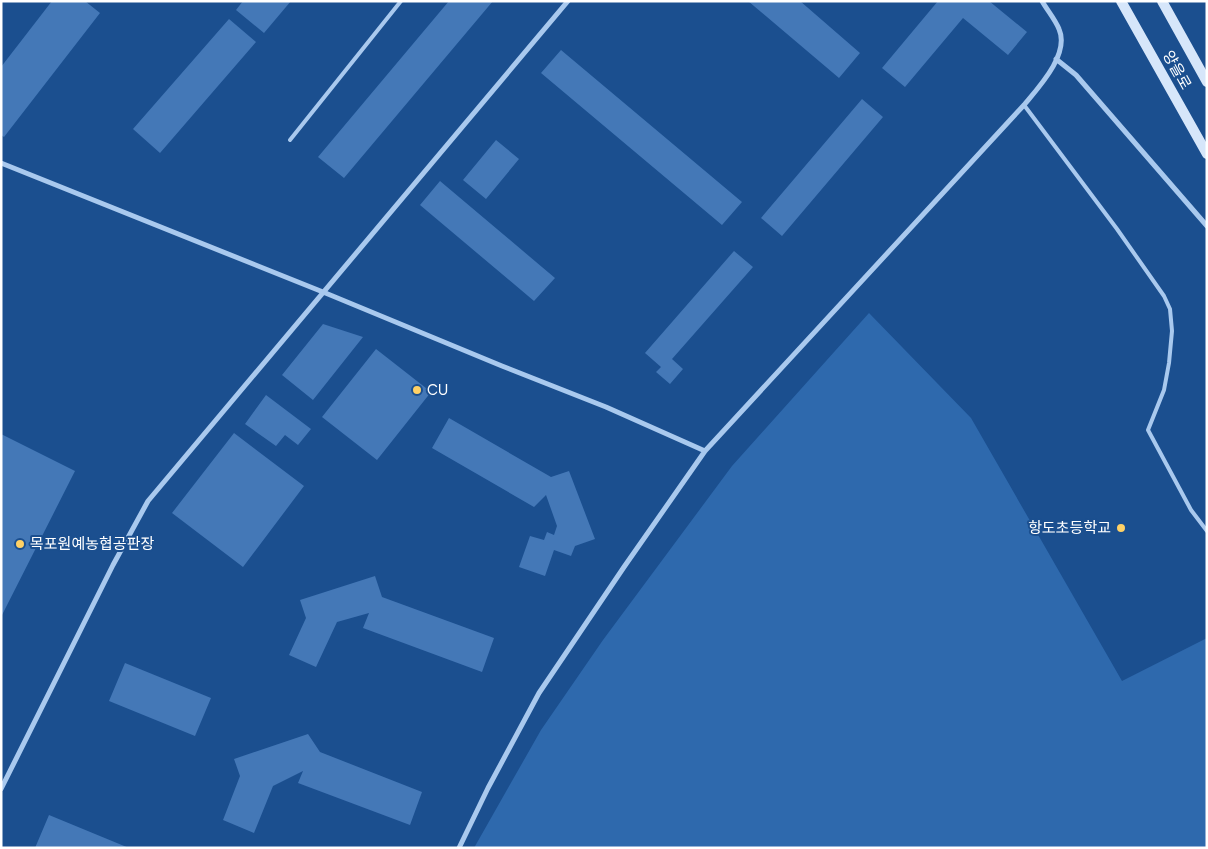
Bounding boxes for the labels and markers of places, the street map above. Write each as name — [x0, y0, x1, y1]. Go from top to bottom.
place label: CU — [427, 381, 448, 399]
marker: CU — [411, 384, 423, 396]
place label: 항도초등학교 — [1028, 519, 1111, 537]
marker: 항도초등학교 — [1115, 522, 1127, 534]
place label: 목포원예농협공판장 — [30, 535, 154, 553]
marker: 목포원예농협공판장 — [14, 538, 26, 550]

